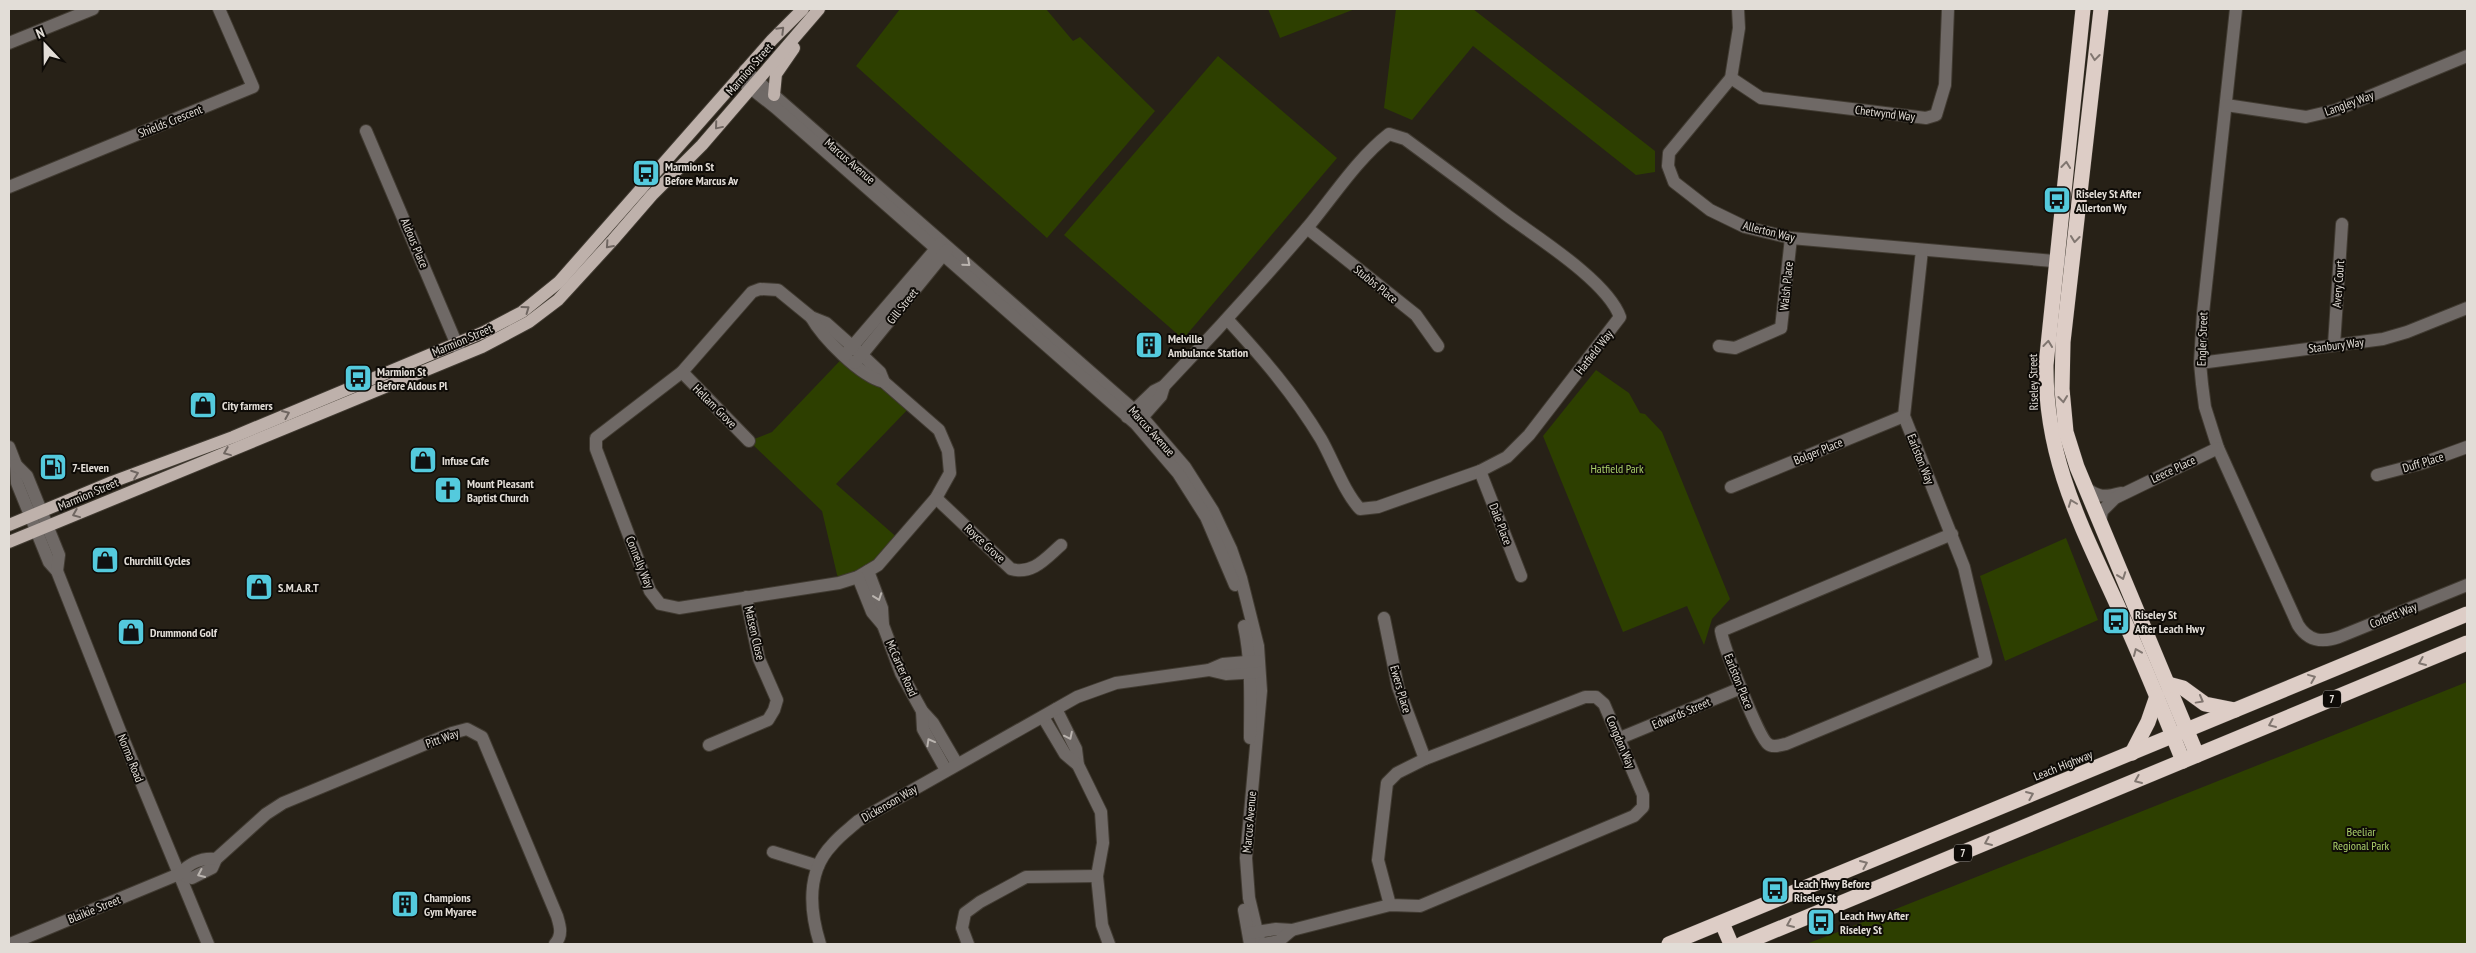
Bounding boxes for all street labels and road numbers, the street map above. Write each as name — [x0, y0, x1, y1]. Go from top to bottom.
street label: Marmion Street — [722, 39, 776, 98]
street label: Langley Way — [2322, 87, 2376, 119]
street label: Shields Crescent — [136, 101, 205, 141]
street label: Chetwynd Way — [1854, 102, 1916, 124]
street label: Marcus Avenue — [822, 135, 878, 187]
street label: Aldous Place — [398, 216, 432, 270]
street label: Allerton Way — [1742, 217, 1797, 245]
street label: Avery Court — [2329, 259, 2347, 308]
street label: Walsh Place — [1776, 261, 1796, 311]
street label: Stubbs Place — [1351, 262, 1401, 306]
street label: Gill Street — [883, 285, 921, 327]
street label: Engler Street — [2194, 311, 2210, 366]
street label: Marmion Street — [430, 320, 495, 359]
street label: Hatfield Way — [1572, 326, 1616, 377]
street label: Stanbury Way — [2307, 334, 2365, 356]
street label: Riseley Street — [2025, 353, 2041, 410]
street label: Hellam Grove — [690, 381, 740, 431]
street label: Marcus Avenue — [1126, 403, 1178, 459]
street label: Earlston Way — [1904, 432, 1938, 487]
street label: Bolger Place — [1791, 434, 1845, 468]
street label: Duff Place — [2401, 449, 2445, 475]
street label: Leece Place — [2148, 452, 2198, 486]
street label: Marmion Street — [56, 474, 121, 513]
street label: Dale Place — [1486, 501, 1516, 547]
street label: Royce Grove — [961, 520, 1009, 566]
street label: Connelly Way — [623, 534, 657, 591]
street label: Corbett Way — [2367, 599, 2419, 631]
street label: Matsen Close — [741, 604, 769, 662]
street label: McCarter Road — [883, 637, 921, 699]
street label: Earlston Place — [1721, 651, 1757, 711]
street label: Ewers Place — [1387, 663, 1415, 715]
road number: 7 — [2323, 691, 2341, 708]
street label: Edwards Street — [1649, 694, 1713, 732]
street label: Congdon Way — [1603, 713, 1639, 771]
street label: Pitt Way — [423, 725, 461, 751]
street label: Norma Road — [115, 732, 147, 784]
street label: Leach Highway — [2031, 746, 2095, 784]
street label: Dickenson Way — [859, 781, 920, 825]
street label: Marcus Avenue — [1239, 791, 1259, 853]
road number: 7 — [1954, 844, 1972, 861]
street label: Blaikie Street — [65, 891, 123, 926]

